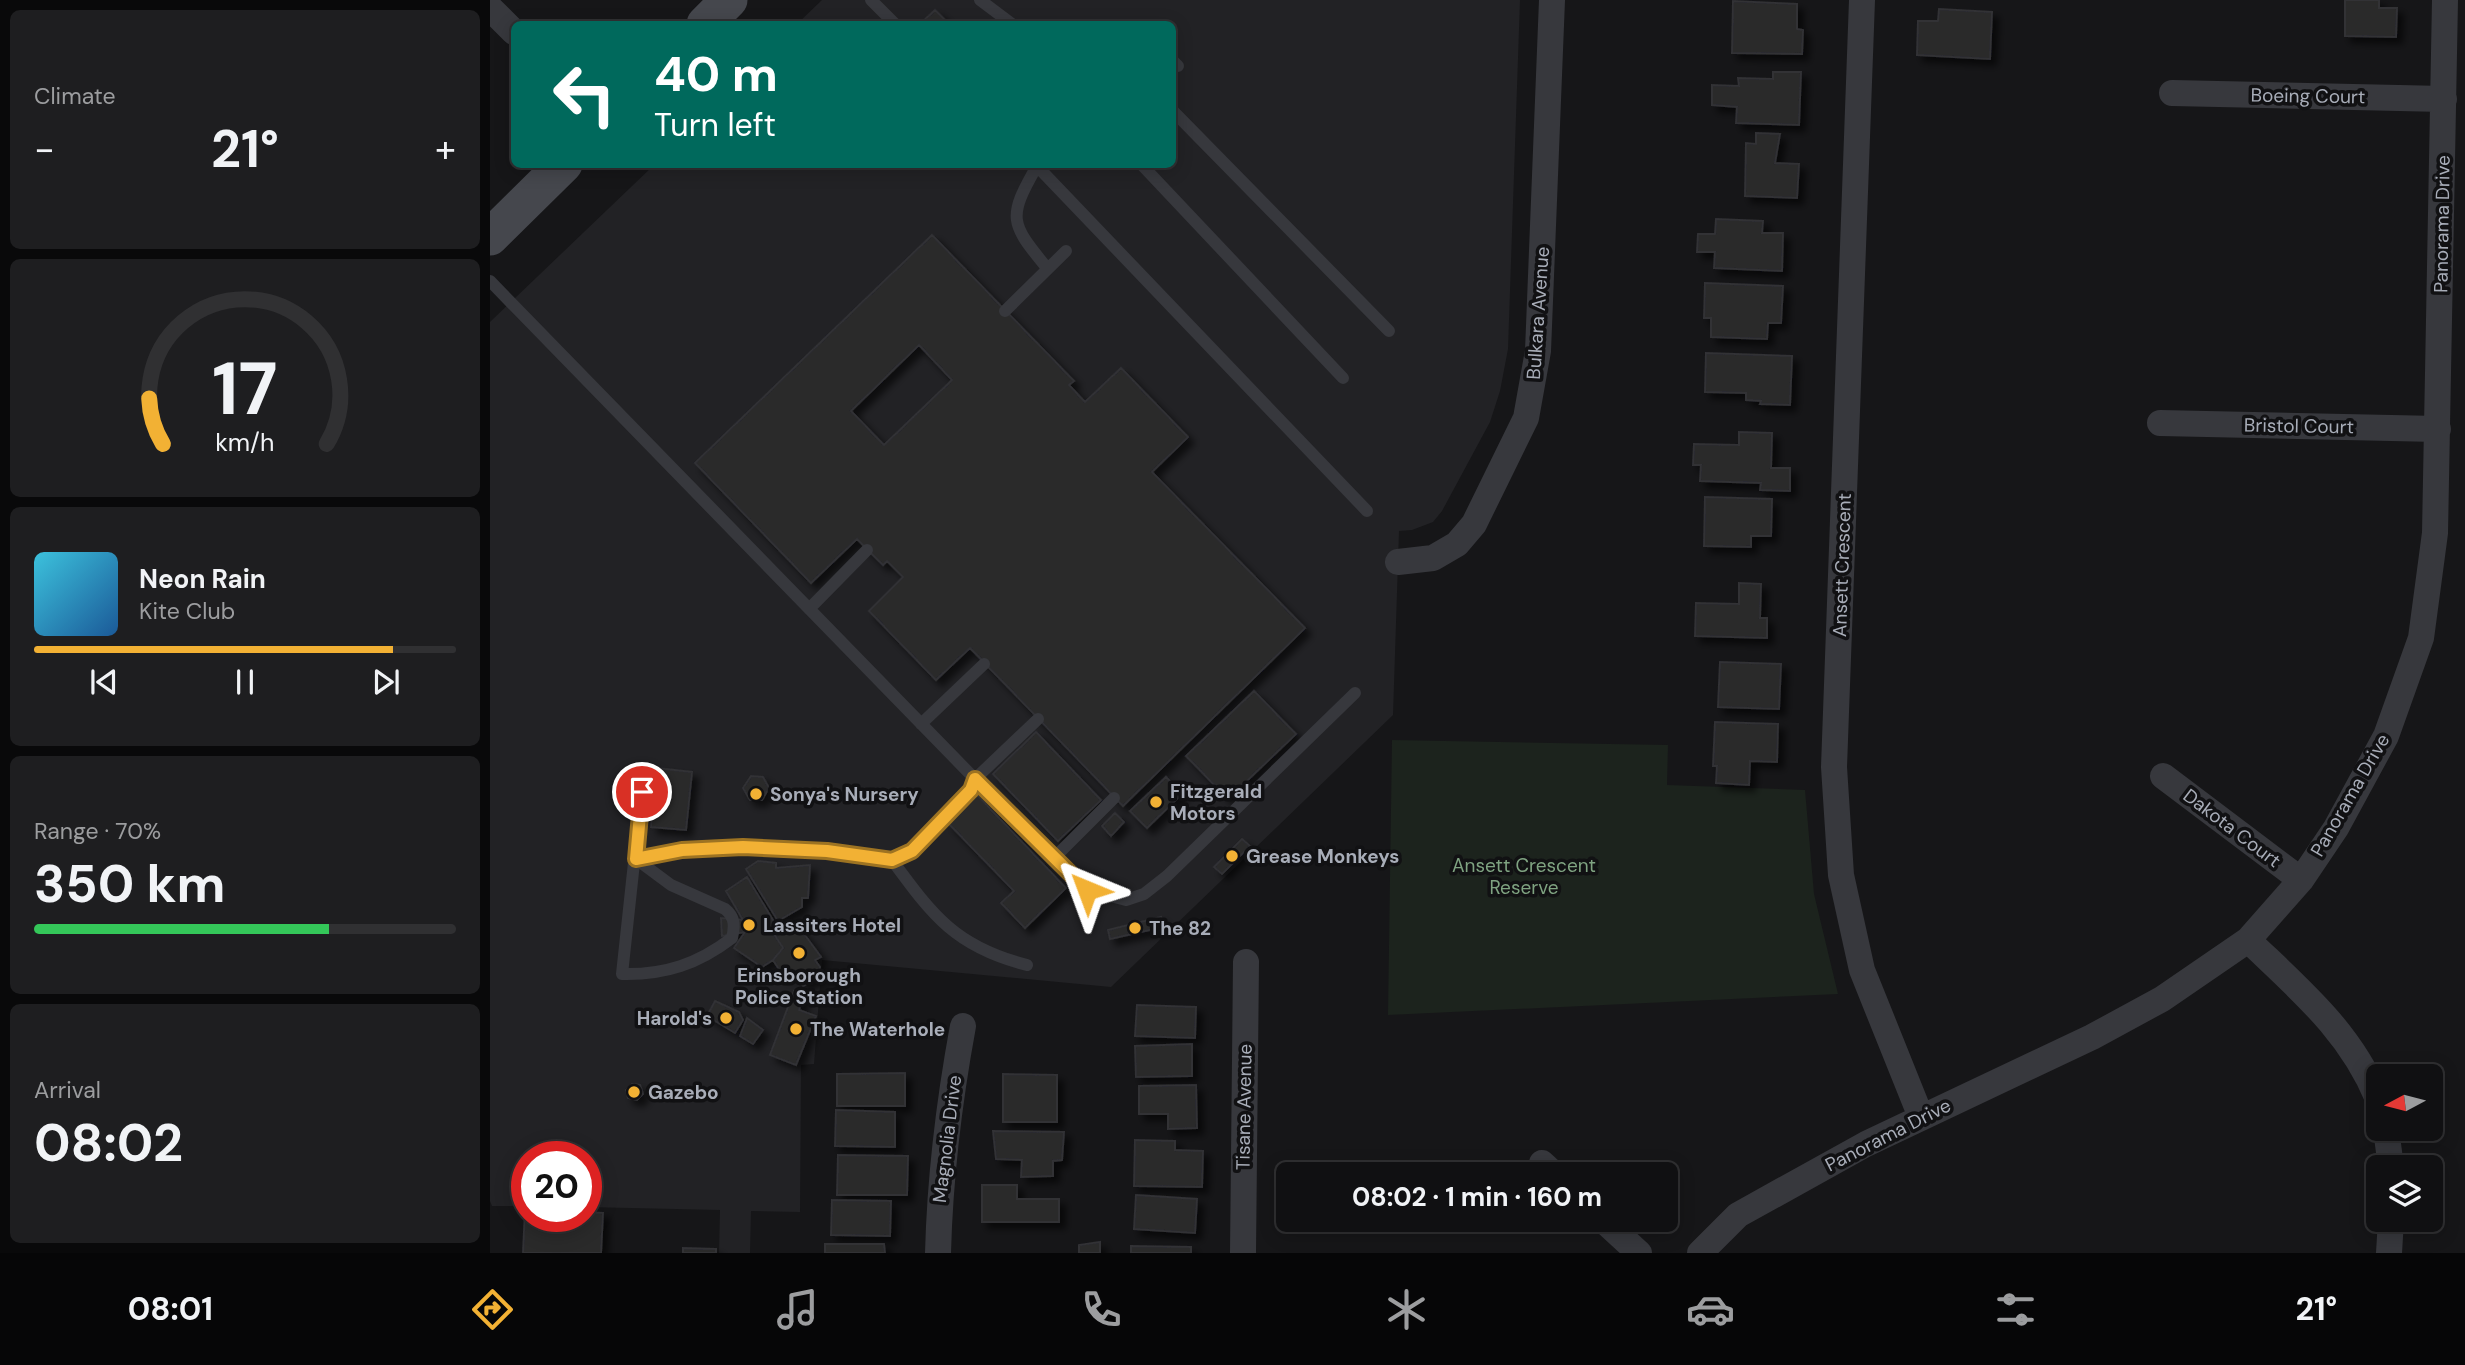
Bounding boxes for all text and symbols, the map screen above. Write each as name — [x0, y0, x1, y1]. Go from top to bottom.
text: 40 m — [654, 42, 778, 106]
icon: left — [539, 49, 630, 140]
text: Climate — [34, 81, 116, 111]
street label: Boeing Court — [2250, 82, 2366, 110]
text: Turn left — [654, 104, 776, 146]
text: 21° — [211, 115, 279, 183]
text: − — [34, 124, 55, 174]
text: + — [435, 124, 456, 174]
street label: Panorama Drive — [2428, 155, 2456, 293]
street label: Bulkara Avenue — [1521, 246, 1555, 380]
text: 17 — [212, 342, 278, 437]
street label: Bristol Court — [2244, 413, 2354, 439]
text: km/h — [215, 426, 275, 459]
street label: Ansett Crescent — [1827, 493, 1857, 637]
text: Neon Rain — [139, 562, 266, 596]
text: Kite Club — [139, 596, 235, 626]
icon: previous — [85, 663, 123, 701]
icon: pause — [226, 663, 264, 701]
icon: next — [367, 663, 405, 701]
street label: Panorama Drive — [2305, 729, 2395, 861]
pin — [612, 762, 672, 822]
icon: arrive — [623, 773, 661, 811]
place label: Fitzgerald Motors — [1170, 779, 1262, 826]
place label: Sonya's Nursery — [770, 782, 919, 807]
street label: Dakota Court — [2178, 783, 2286, 873]
marker: Sonya's Nursery — [748, 786, 764, 802]
marker: Fitzgerald Motors — [1148, 794, 1164, 810]
text: Range · 70% — [34, 816, 161, 846]
place label: Grease Monkeys — [1246, 844, 1399, 869]
marker: Grease Monkeys — [1224, 848, 1240, 864]
text: 350 km — [34, 850, 226, 918]
position arrow — [1050, 853, 1124, 927]
park label: Ansett Crescent Reserve — [1452, 853, 1596, 900]
place label: Lassiters Hotel — [763, 913, 901, 938]
place label: The 82 — [1149, 916, 1211, 941]
marker: Lassiters Hotel — [741, 917, 757, 933]
marker: The 82 — [1127, 920, 1143, 936]
marker: Erinsborough Police Station — [791, 945, 807, 961]
place label: Erinsborough Police Station — [735, 963, 863, 1010]
place label: Harold's — [637, 1006, 712, 1031]
marker: Harold's — [718, 1010, 734, 1026]
place label: The Waterhole — [810, 1017, 945, 1042]
marker: The Waterhole — [788, 1021, 804, 1037]
street label: Tisane Avenue — [1230, 1044, 1258, 1170]
north arrow — [2366, 1064, 2443, 1141]
map controls — [2366, 1064, 2443, 1232]
street label: Magnolia Drive — [927, 1074, 967, 1204]
text: Arrival — [34, 1075, 101, 1105]
place label: Gazebo — [648, 1080, 719, 1105]
marker: Gazebo — [626, 1084, 642, 1100]
street label: Panorama Drive — [1821, 1093, 1955, 1177]
text: 08:02 — [34, 1109, 183, 1177]
speed limit sign: 20 — [511, 1141, 602, 1232]
button: layers — [2366, 1155, 2443, 1232]
text: 08:02 · 1 min · 160 m — [1352, 1180, 1602, 1214]
icon: directions — [468, 1285, 517, 1334]
icon: music — [773, 1285, 822, 1334]
icon: phone — [1077, 1285, 1126, 1334]
icon: climate — [1382, 1285, 1431, 1334]
icon: car — [1686, 1285, 1735, 1334]
icon: filters — [1991, 1285, 2040, 1334]
text: 08:01 — [128, 1288, 213, 1330]
text: 21° — [2295, 1288, 2337, 1330]

